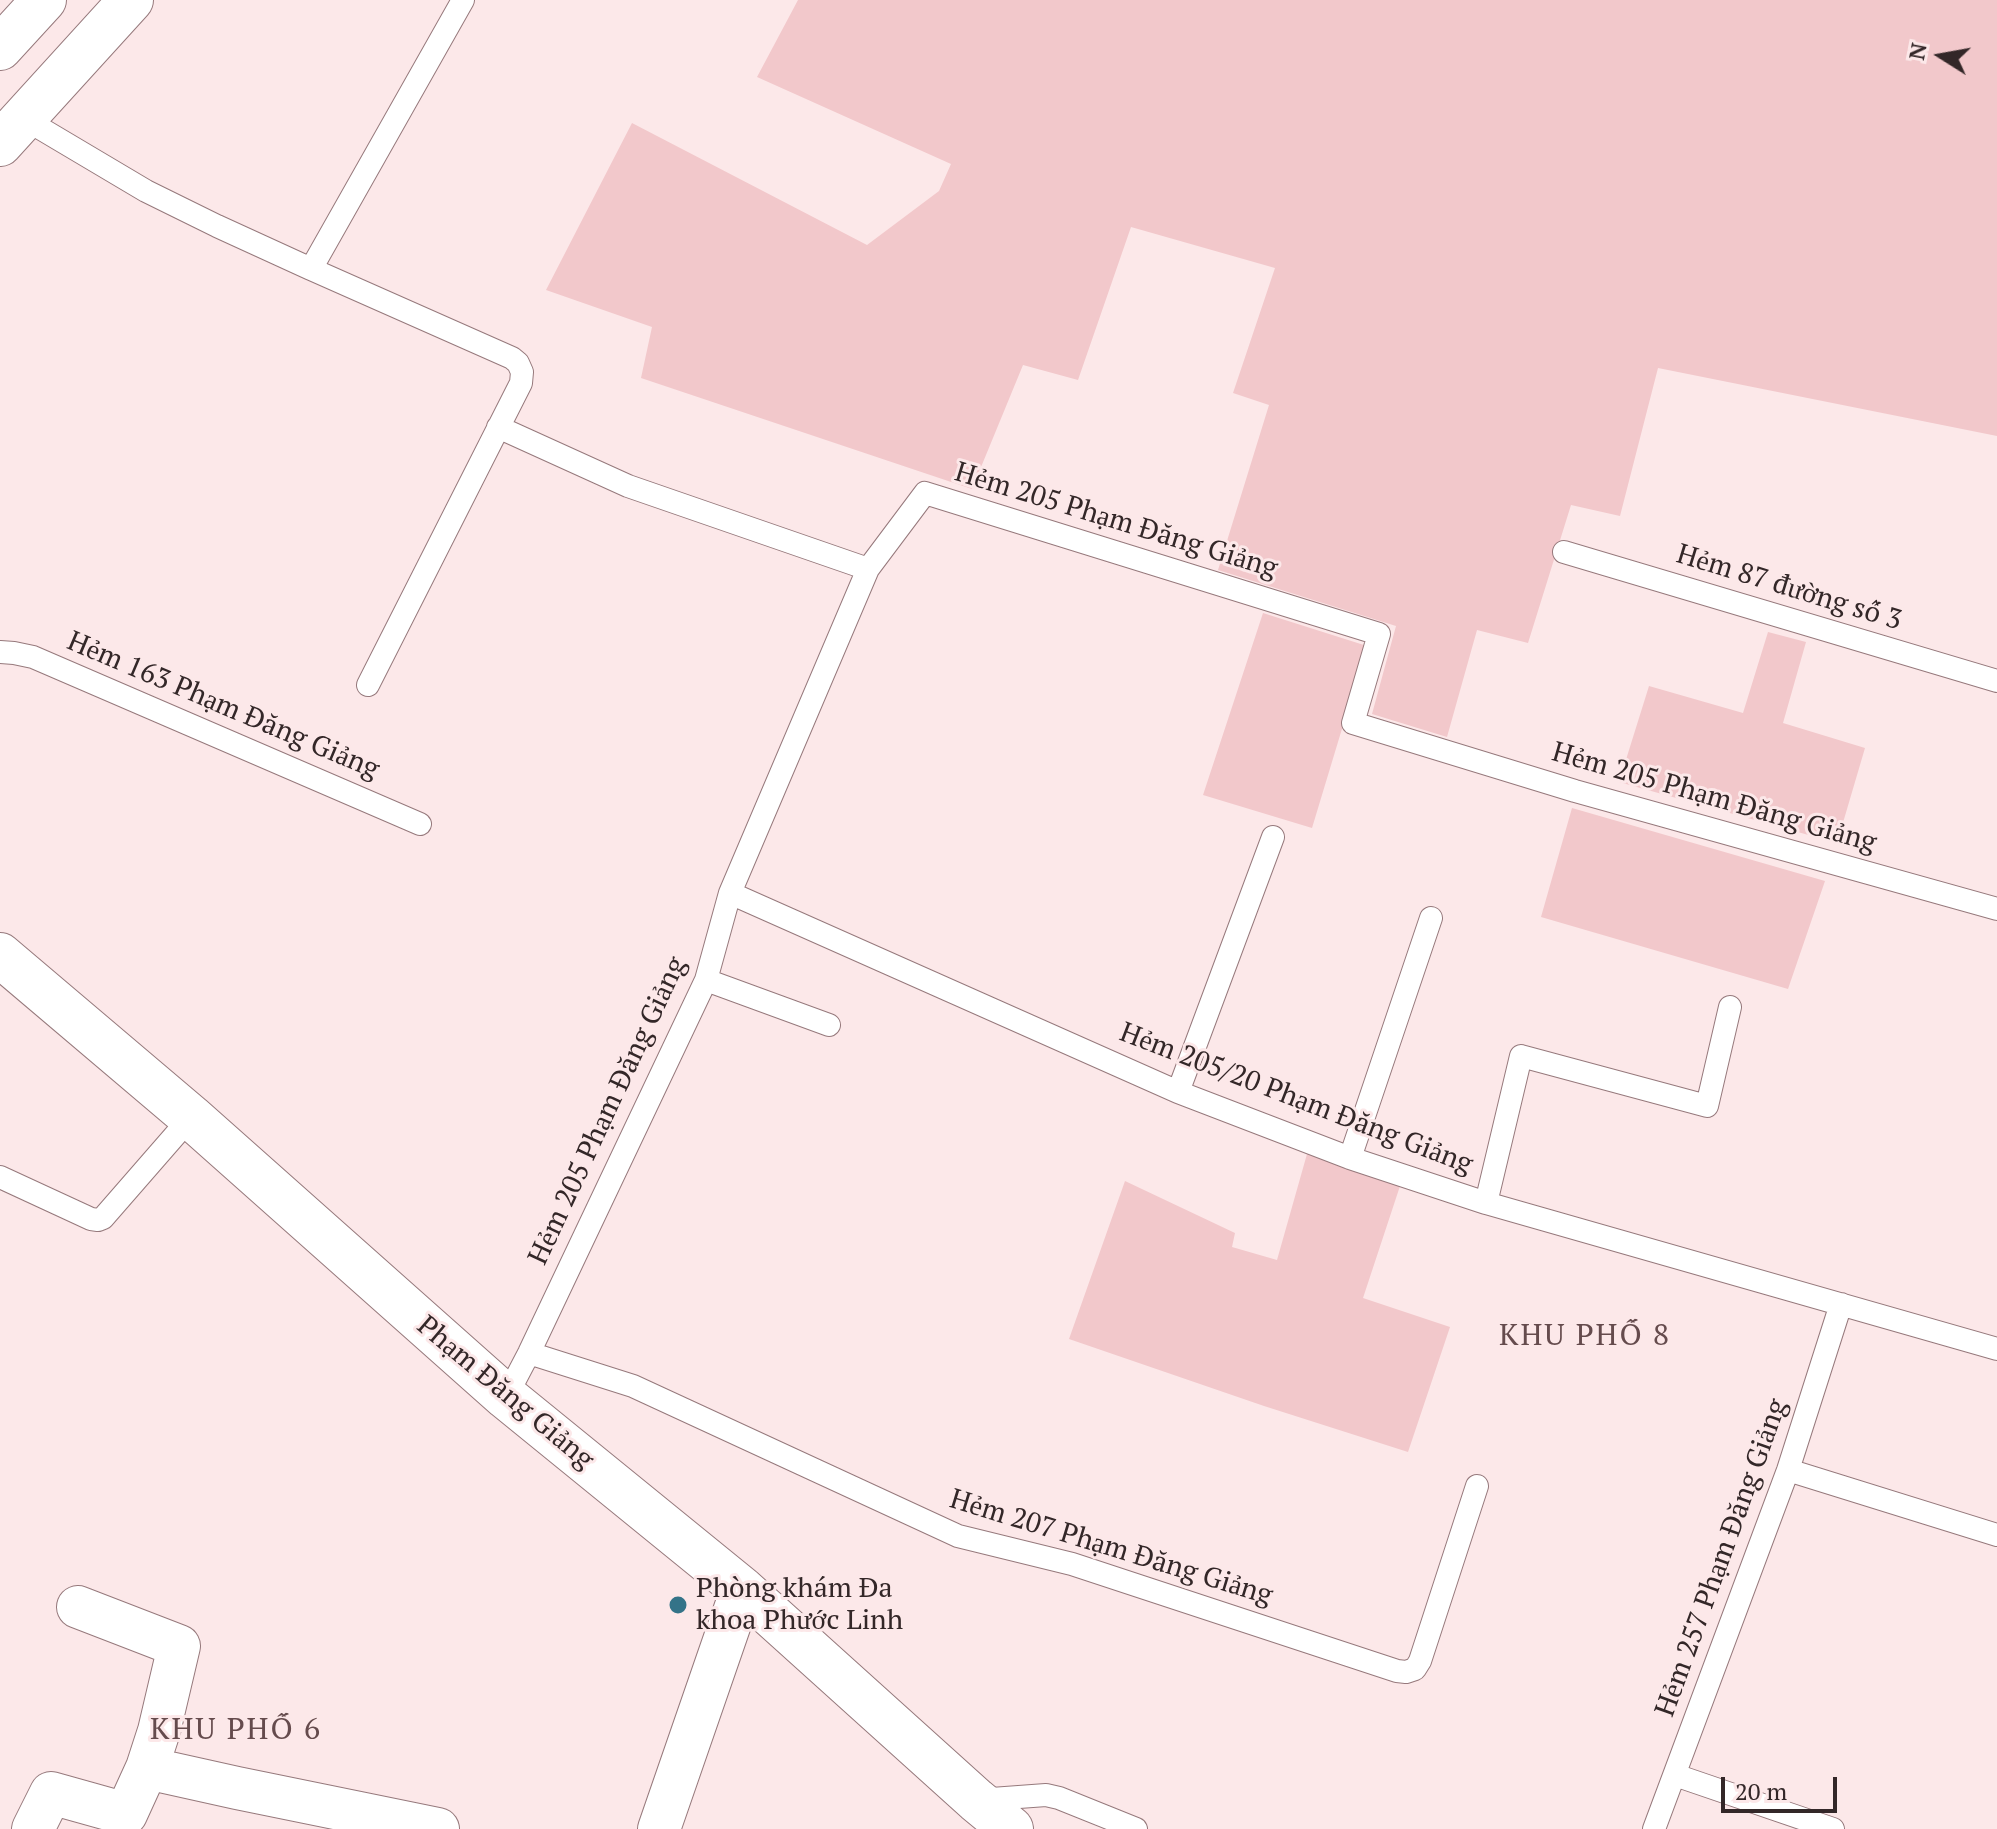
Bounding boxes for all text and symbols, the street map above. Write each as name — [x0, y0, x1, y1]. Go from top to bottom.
north arrow — [1901, 16, 1981, 96]
text: N — [1901, 40, 1933, 62]
street label: Hẻm 205 Phạm Đăng Giảng — [951, 456, 1281, 586]
street label: Hẻm 87 đường số 3 — [1672, 538, 1906, 638]
street label: Hẻm 163 Phạm Đăng Giảng — [62, 625, 384, 787]
street label: Hẻm 205 Phạm Đăng Giảng — [1548, 736, 1880, 860]
street label: Hẻm 205 Phạm Đăng Giảng — [522, 952, 694, 1270]
street label: Hẻm 205/20 Phạm Đăng Giảng — [1115, 1016, 1477, 1182]
street label: Phạm Đăng Giảng — [410, 1309, 600, 1477]
district label: KHU PHỐ 8 — [1499, 1318, 1671, 1354]
street label: Hẻm 257 Phạm Đăng Giảng — [1649, 1395, 1795, 1721]
street label: Hẻm 207 Phạm Đăng Giảng — [946, 1483, 1276, 1613]
place label: Phòng khám Đa khoa Phước Linh — [696, 1572, 903, 1638]
marker: Phòng khám Đa khoa Phước Linh — [667, 1594, 689, 1616]
district label: KHU PHỐ 6 — [150, 1712, 322, 1748]
scale bar — [1725, 1761, 1841, 1811]
text: 20 m — [1735, 1775, 1787, 1807]

